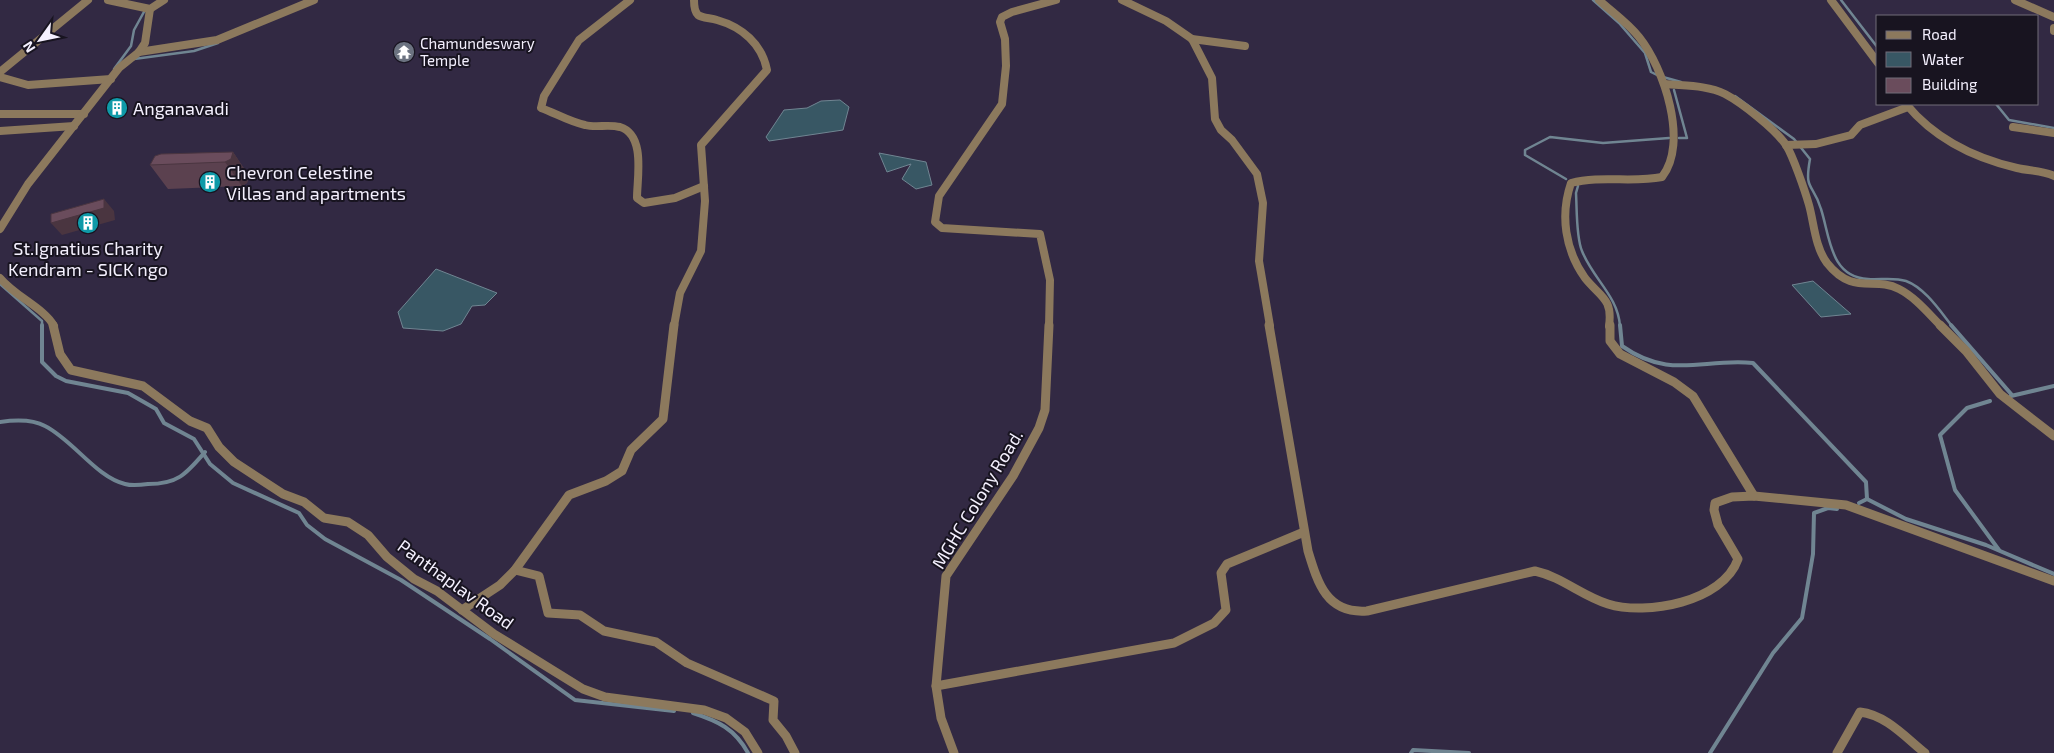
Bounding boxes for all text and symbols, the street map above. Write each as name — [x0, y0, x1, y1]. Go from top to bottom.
north arrow — [15, 15, 65, 65]
legend — [1876, 15, 2039, 105]
text: Road — [1922, 25, 1957, 43]
place label: Chamundeswary Temple — [420, 34, 535, 69]
text: N — [19, 38, 39, 56]
temple icon: Chamundeswary Temple — [392, 40, 416, 64]
text: Water — [1922, 50, 1964, 68]
text: Building — [1922, 75, 1978, 93]
building icon: Anganavadi — [105, 96, 129, 120]
place label: Anganavadi — [133, 97, 229, 119]
place label: Chevron Celestine Villas and apartments — [226, 161, 406, 204]
building icon: Chevron Celestine Villas and apartments — [198, 170, 222, 194]
building icon: St.Ignatius Charity Kendram - SICK ngo — [76, 211, 100, 235]
place label: St.Ignatius Charity Kendram - SICK ngo — [8, 237, 168, 280]
street label: MGHC Colony Road. — [927, 425, 1027, 573]
street label: Panthaplav Road — [394, 534, 518, 634]

